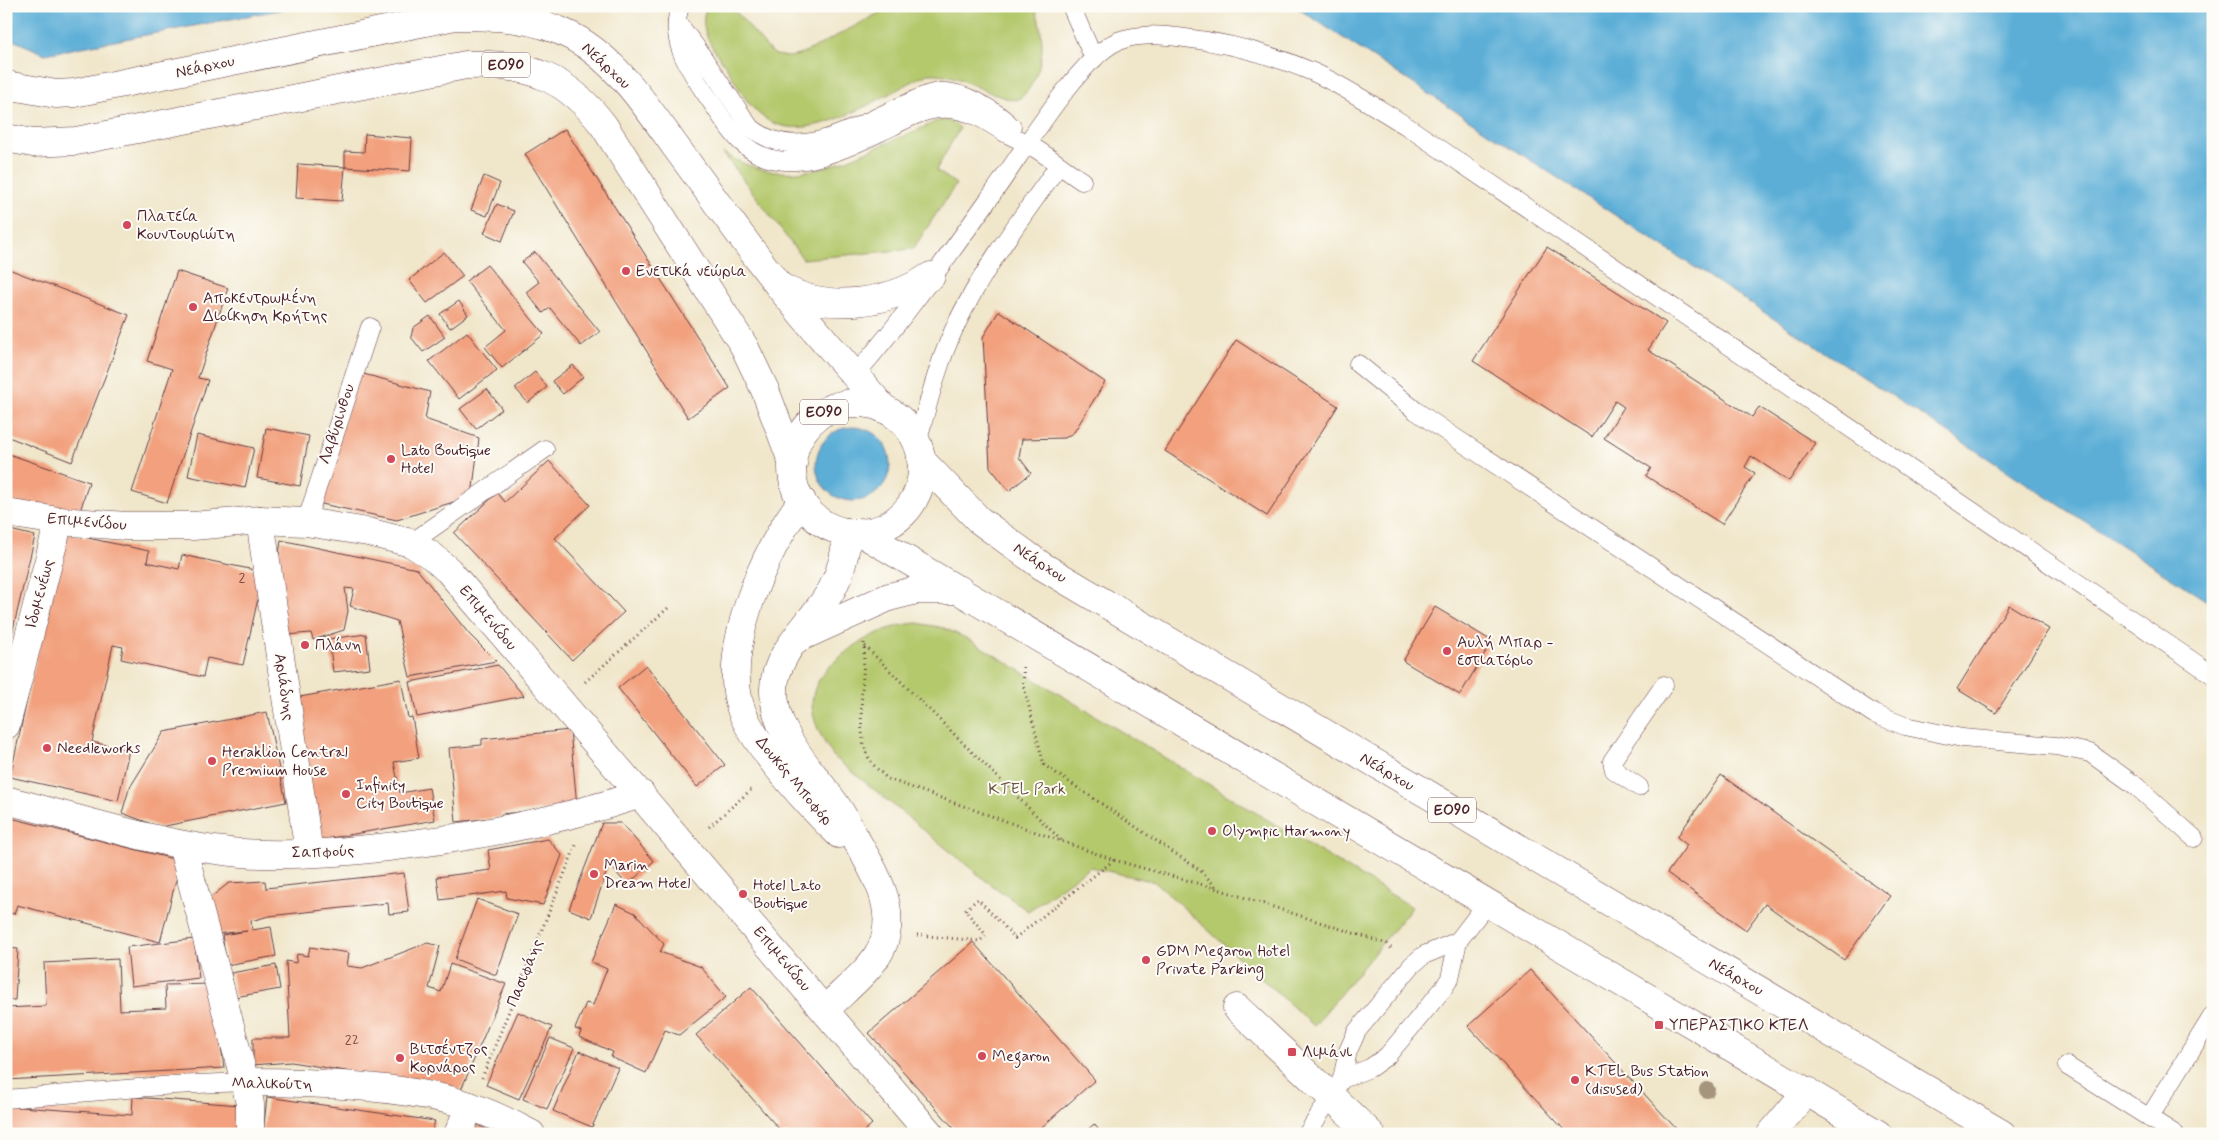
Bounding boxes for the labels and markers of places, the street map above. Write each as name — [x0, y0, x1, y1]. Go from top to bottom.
place label: Πλατεία Κουντουριώτη — [137, 206, 235, 245]
marker: Πλατεία Κουντουριώτη — [121, 219, 133, 231]
place label: Ενετικά νεώρια — [636, 261, 747, 282]
marker: Ενετικά νεώρια — [620, 265, 632, 277]
place label: Αποκεντρωμένη Διοίκηση Κρήτης — [203, 287, 327, 327]
marker: Αποκεντρωμένη Διοίκηση Κρήτης — [187, 301, 199, 313]
place label: Lato Boutique Hotel — [401, 440, 491, 479]
marker: Lato Boutique Hotel — [385, 453, 397, 465]
place label: Αυλή Μπαρ - εστιατόριο — [1457, 632, 1554, 671]
place label: Πλάνη — [315, 635, 362, 656]
marker: Πλάνη — [299, 639, 311, 651]
marker: Αυλή Μπαρ - εστιατόριο — [1441, 645, 1453, 657]
place label: Needleworks — [57, 738, 141, 759]
marker: Needleworks — [41, 742, 53, 754]
place label: Heraklion Central Premium House — [222, 742, 348, 781]
marker: Heraklion Central Premium House — [206, 755, 218, 767]
place label: Infinity City Boutique — [356, 775, 444, 814]
marker: Infinity City Boutique — [340, 788, 352, 800]
place label: Olympic Harmony — [1222, 821, 1350, 842]
marker: Olympic Harmony — [1206, 825, 1218, 837]
place label: Marin Dream Hotel — [604, 855, 691, 894]
marker: Marin Dream Hotel — [588, 868, 600, 880]
place label: Hotel Lato Boutique — [753, 875, 821, 914]
marker: Hotel Lato Boutique — [737, 888, 749, 900]
place label: GDM Megaron Hotel Private Parking — [1156, 941, 1290, 981]
marker: GDM Megaron Hotel Private Parking — [1140, 954, 1152, 966]
place label: ΥΠΕΡΑΣΤΙΚΟ ΚΤΕΛ — [1669, 1015, 1809, 1036]
marker: ΥΠΕΡΑΣΤΙΚΟ ΚΤΕΛ — [1653, 1019, 1665, 1031]
place label: Βιτσέντζος Κορνάρος — [410, 1038, 488, 1078]
place label: Λιμάνι — [1302, 1042, 1352, 1063]
place label: Megaron — [992, 1046, 1050, 1068]
marker: Λιμάνι — [1286, 1046, 1298, 1058]
marker: Megaron — [976, 1050, 988, 1062]
marker: Βιτσέντζος Κορνάρος — [394, 1052, 406, 1064]
place label: KTEL Bus Station (disused) — [1585, 1061, 1709, 1100]
marker: KTEL Bus Station (disused) — [1569, 1074, 1581, 1086]

